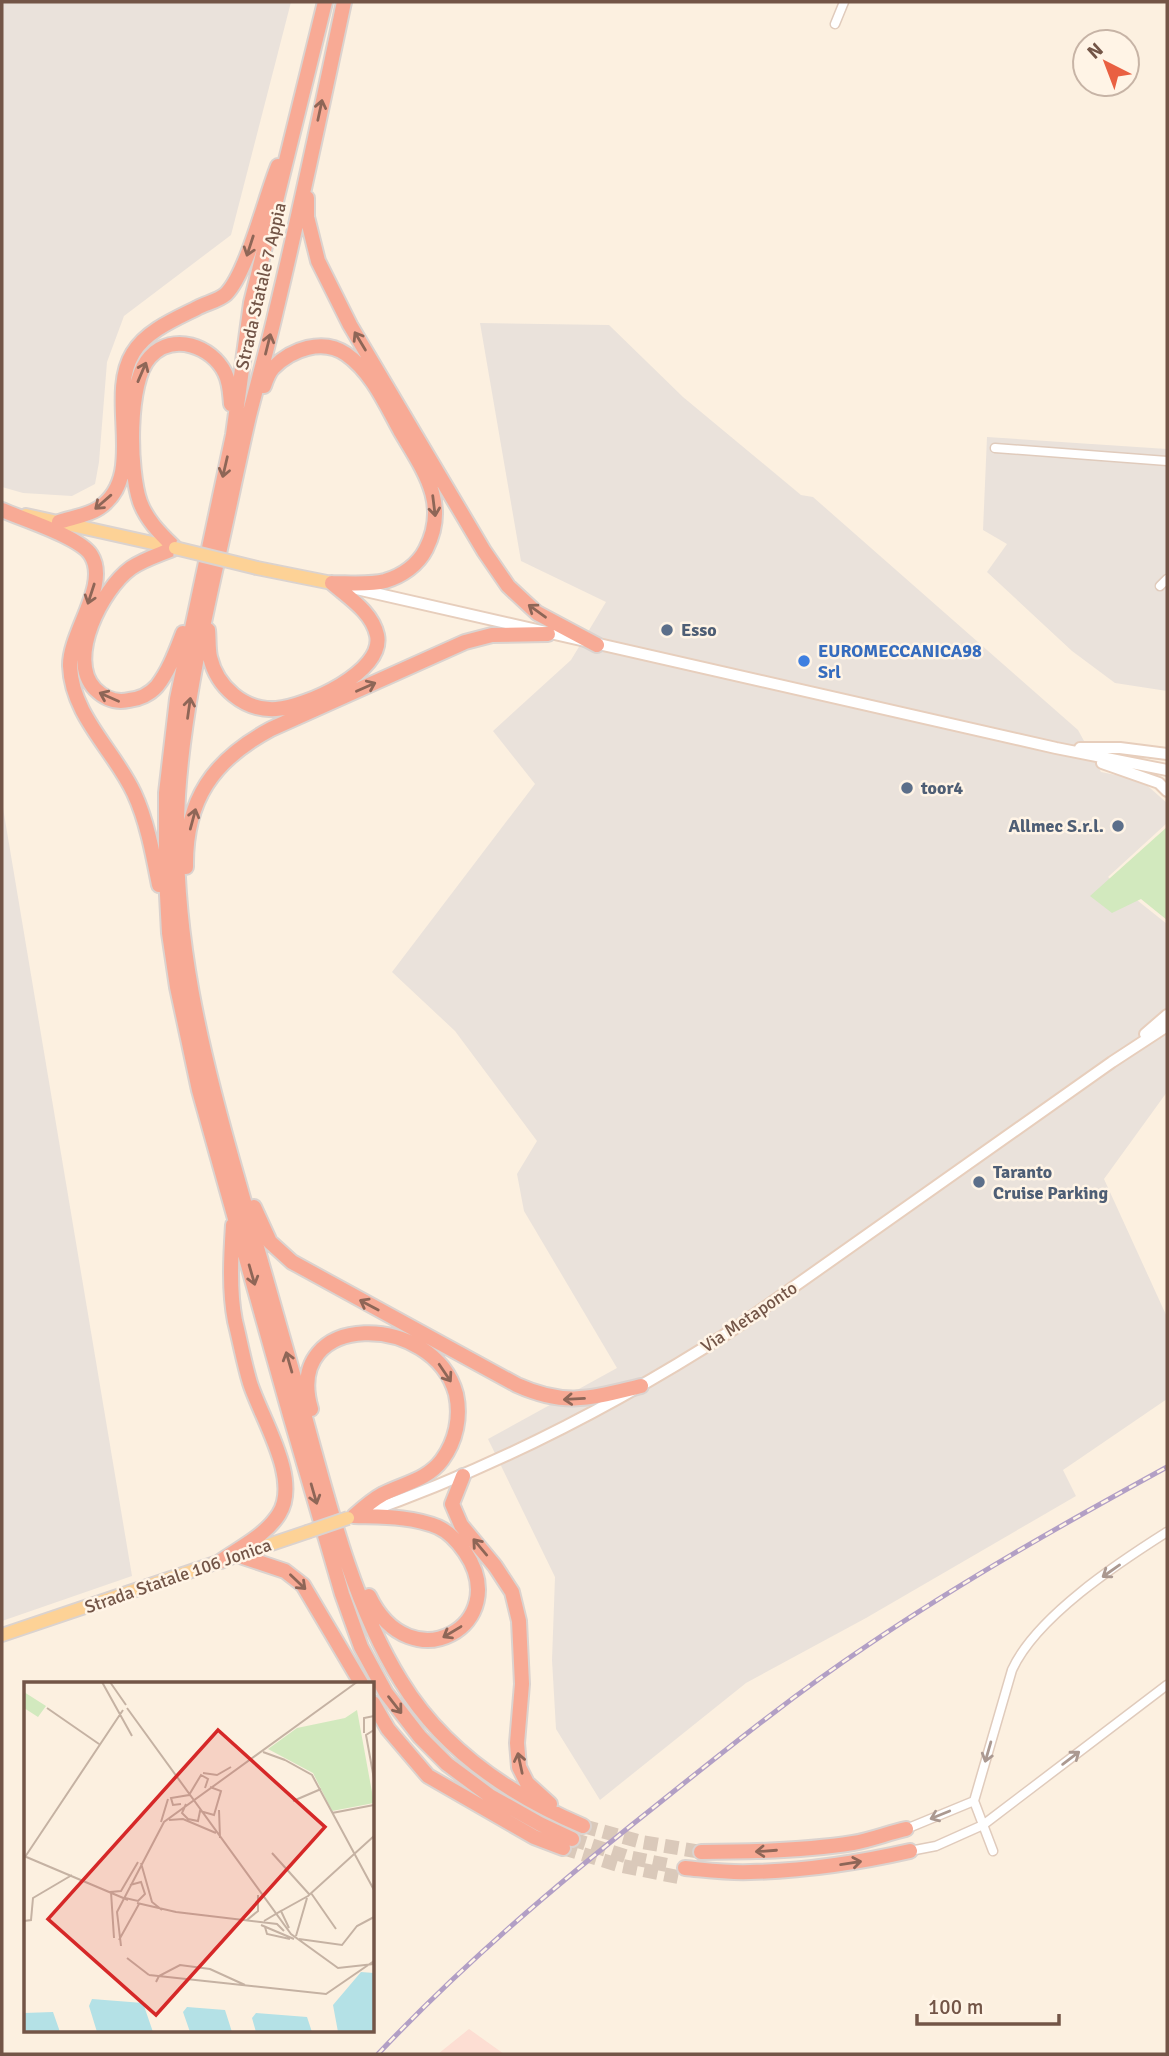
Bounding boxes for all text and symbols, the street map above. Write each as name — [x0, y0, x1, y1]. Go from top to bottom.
north arrow — [1071, 28, 1141, 98]
text: N — [1082, 38, 1108, 64]
one-way arrow — [314, 99, 328, 122]
street label: Strada Statale 7 Appia — [231, 200, 291, 372]
one-way arrow — [243, 234, 255, 256]
one-way arrow — [352, 332, 366, 352]
one-way arrow — [262, 333, 275, 356]
one-way arrow — [136, 362, 149, 383]
one-way arrow — [218, 455, 232, 478]
one-way arrow — [94, 494, 112, 510]
one-way arrow — [428, 494, 441, 517]
one-way arrow — [84, 582, 97, 604]
one-way arrow — [528, 604, 547, 619]
place label: Esso — [681, 619, 717, 641]
marker: Esso — [659, 622, 675, 638]
place label: EUROMECCANICA98 Srl — [818, 640, 982, 683]
marker: EUROMECCANICA98 Srl — [796, 653, 812, 669]
one-way arrow — [355, 680, 376, 693]
one-way arrow — [99, 690, 120, 703]
one-way arrow — [182, 697, 195, 720]
place label: toor4 — [920, 777, 964, 799]
marker: toor4 — [899, 780, 915, 796]
one-way arrow — [187, 808, 200, 831]
place label: Allmec S.r.l. — [1009, 815, 1104, 837]
marker: Allmec S.r.l. — [1110, 818, 1126, 834]
place label: Taranto Cruise Parking — [993, 1161, 1108, 1204]
marker: Taranto Cruise Parking — [971, 1174, 987, 1190]
one-way arrow — [246, 1264, 259, 1286]
street label: Via Metaponto — [697, 1277, 801, 1357]
one-way arrow — [360, 1298, 380, 1312]
one-way arrow — [282, 1351, 295, 1373]
one-way arrow — [438, 1363, 452, 1382]
one-way arrow — [563, 1392, 586, 1405]
one-way arrow — [308, 1483, 321, 1505]
street label: Strada Statale 106 Jonica — [82, 1534, 274, 1618]
one-way arrow — [472, 1539, 488, 1557]
one-way arrow — [1102, 1564, 1121, 1578]
one-way arrow — [289, 1574, 306, 1591]
one-way arrow — [443, 1625, 463, 1639]
inset map — [24, 1682, 374, 2032]
one-way arrow — [388, 1695, 403, 1713]
one-way arrow — [981, 1741, 994, 1763]
one-way arrow — [1061, 1751, 1079, 1766]
one-way arrow — [513, 1752, 527, 1775]
one-way arrow — [930, 1810, 951, 1823]
one-way arrow — [755, 1845, 778, 1858]
one-way arrow — [839, 1856, 862, 1869]
scale bar — [917, 1982, 1059, 2026]
text: 100 m — [928, 1994, 983, 2020]

